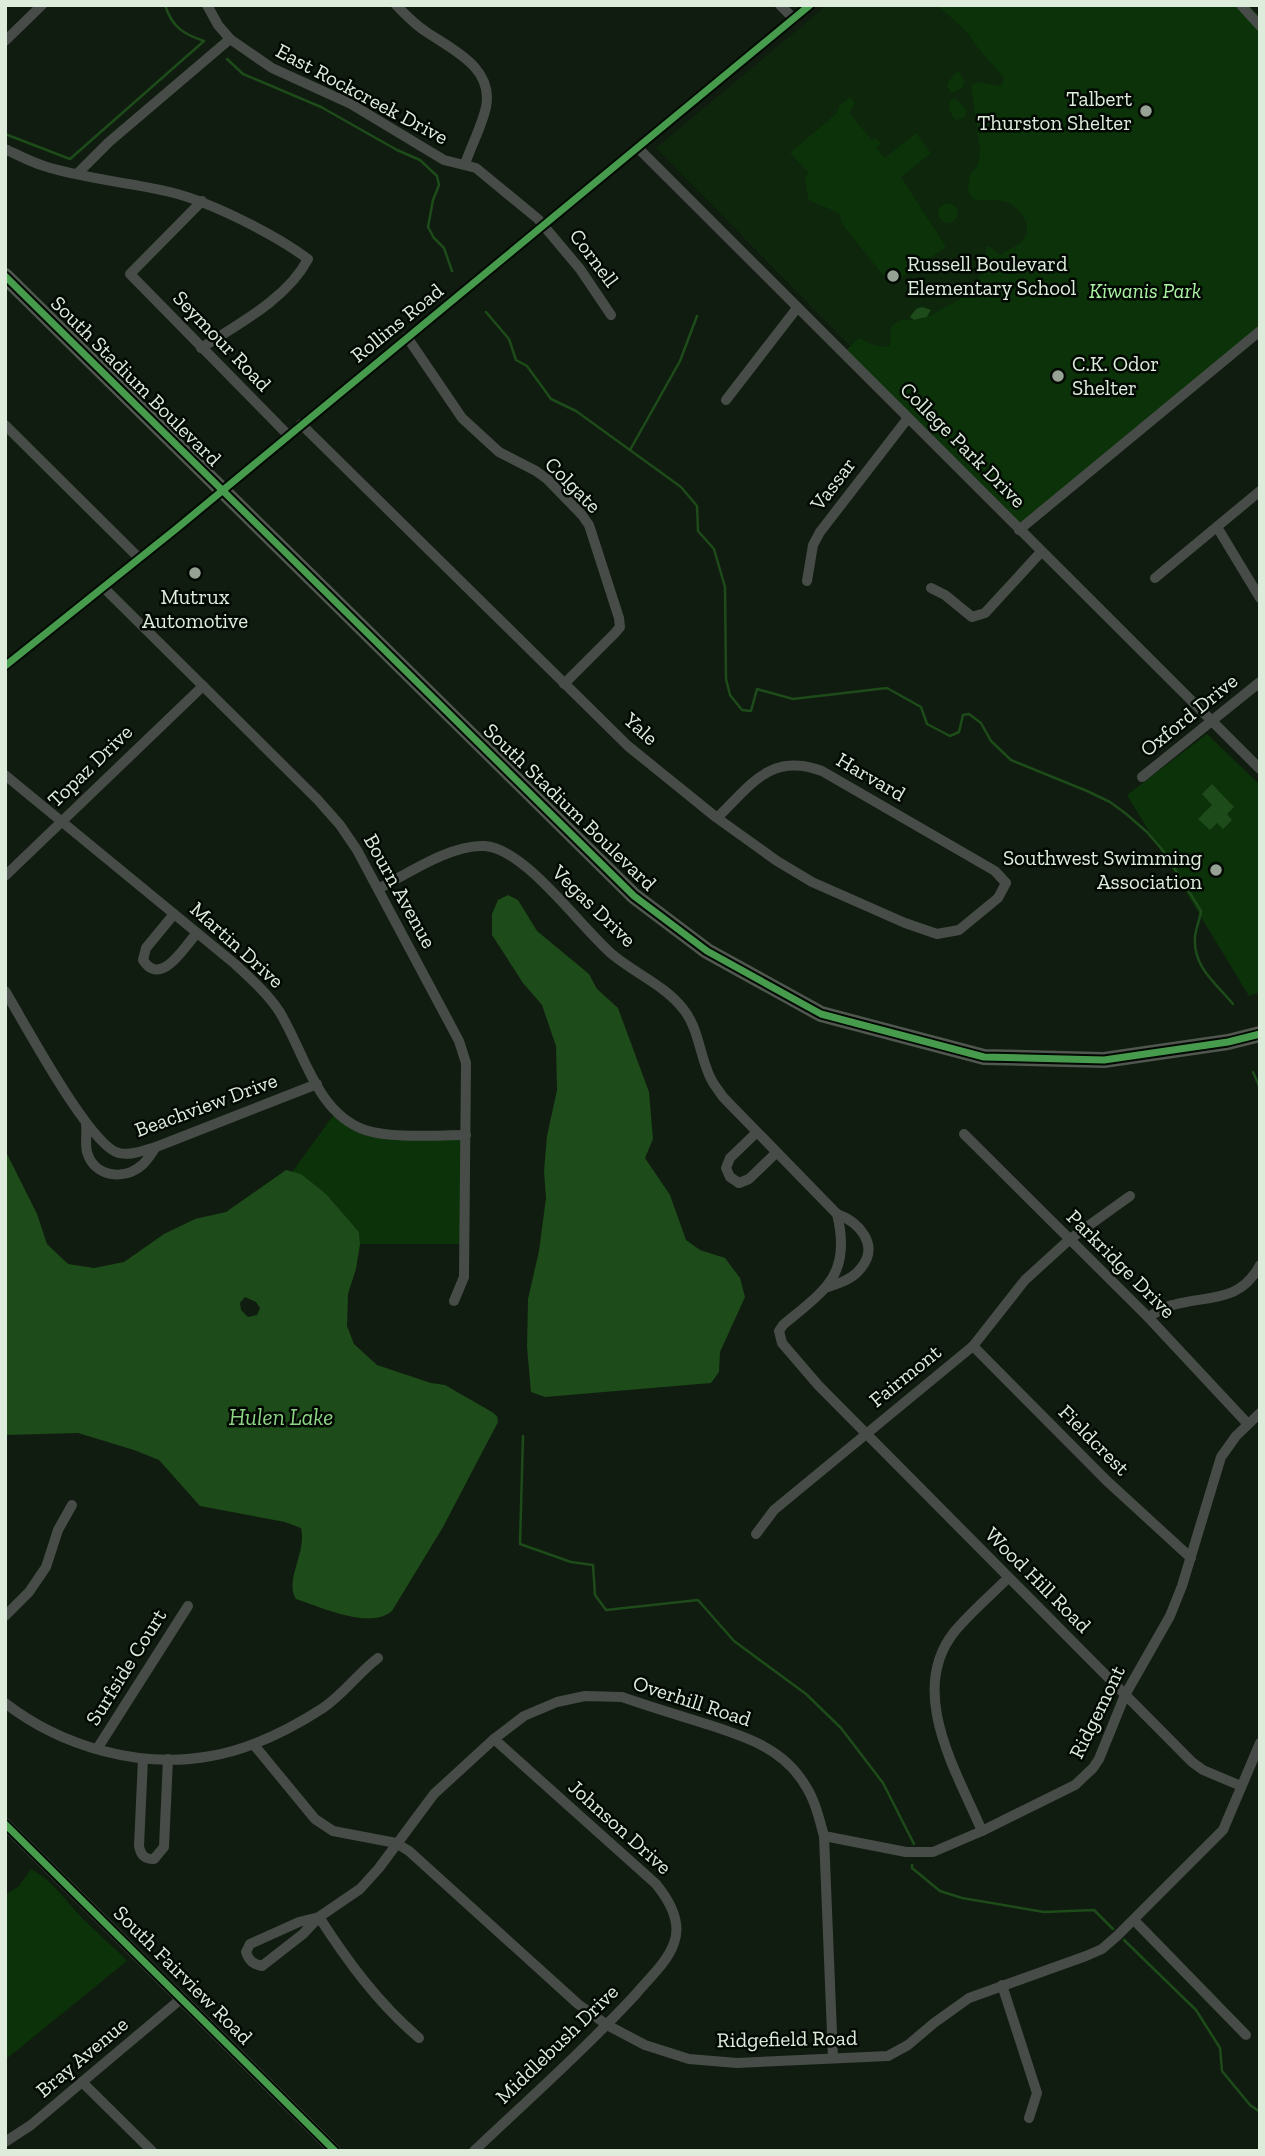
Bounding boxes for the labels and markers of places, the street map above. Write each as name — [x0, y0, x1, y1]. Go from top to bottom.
place label: Talbert Thurston Shelter — [977, 86, 1132, 135]
marker: Talbert Thurston Shelter — [1138, 103, 1154, 119]
place label: Russell Boulevard Elementary School — [907, 251, 1077, 300]
marker: Russell Boulevard Elementary School — [885, 268, 901, 284]
place label: C.K. Odor Shelter — [1072, 351, 1159, 400]
marker: C.K. Odor Shelter — [1050, 368, 1066, 384]
marker: Mutrux Automotive — [187, 565, 203, 581]
place label: Mutrux Automotive — [142, 584, 248, 633]
place label: Southwest Swimming Association — [1003, 845, 1202, 894]
marker: Southwest Swimming Association — [1208, 862, 1224, 878]

